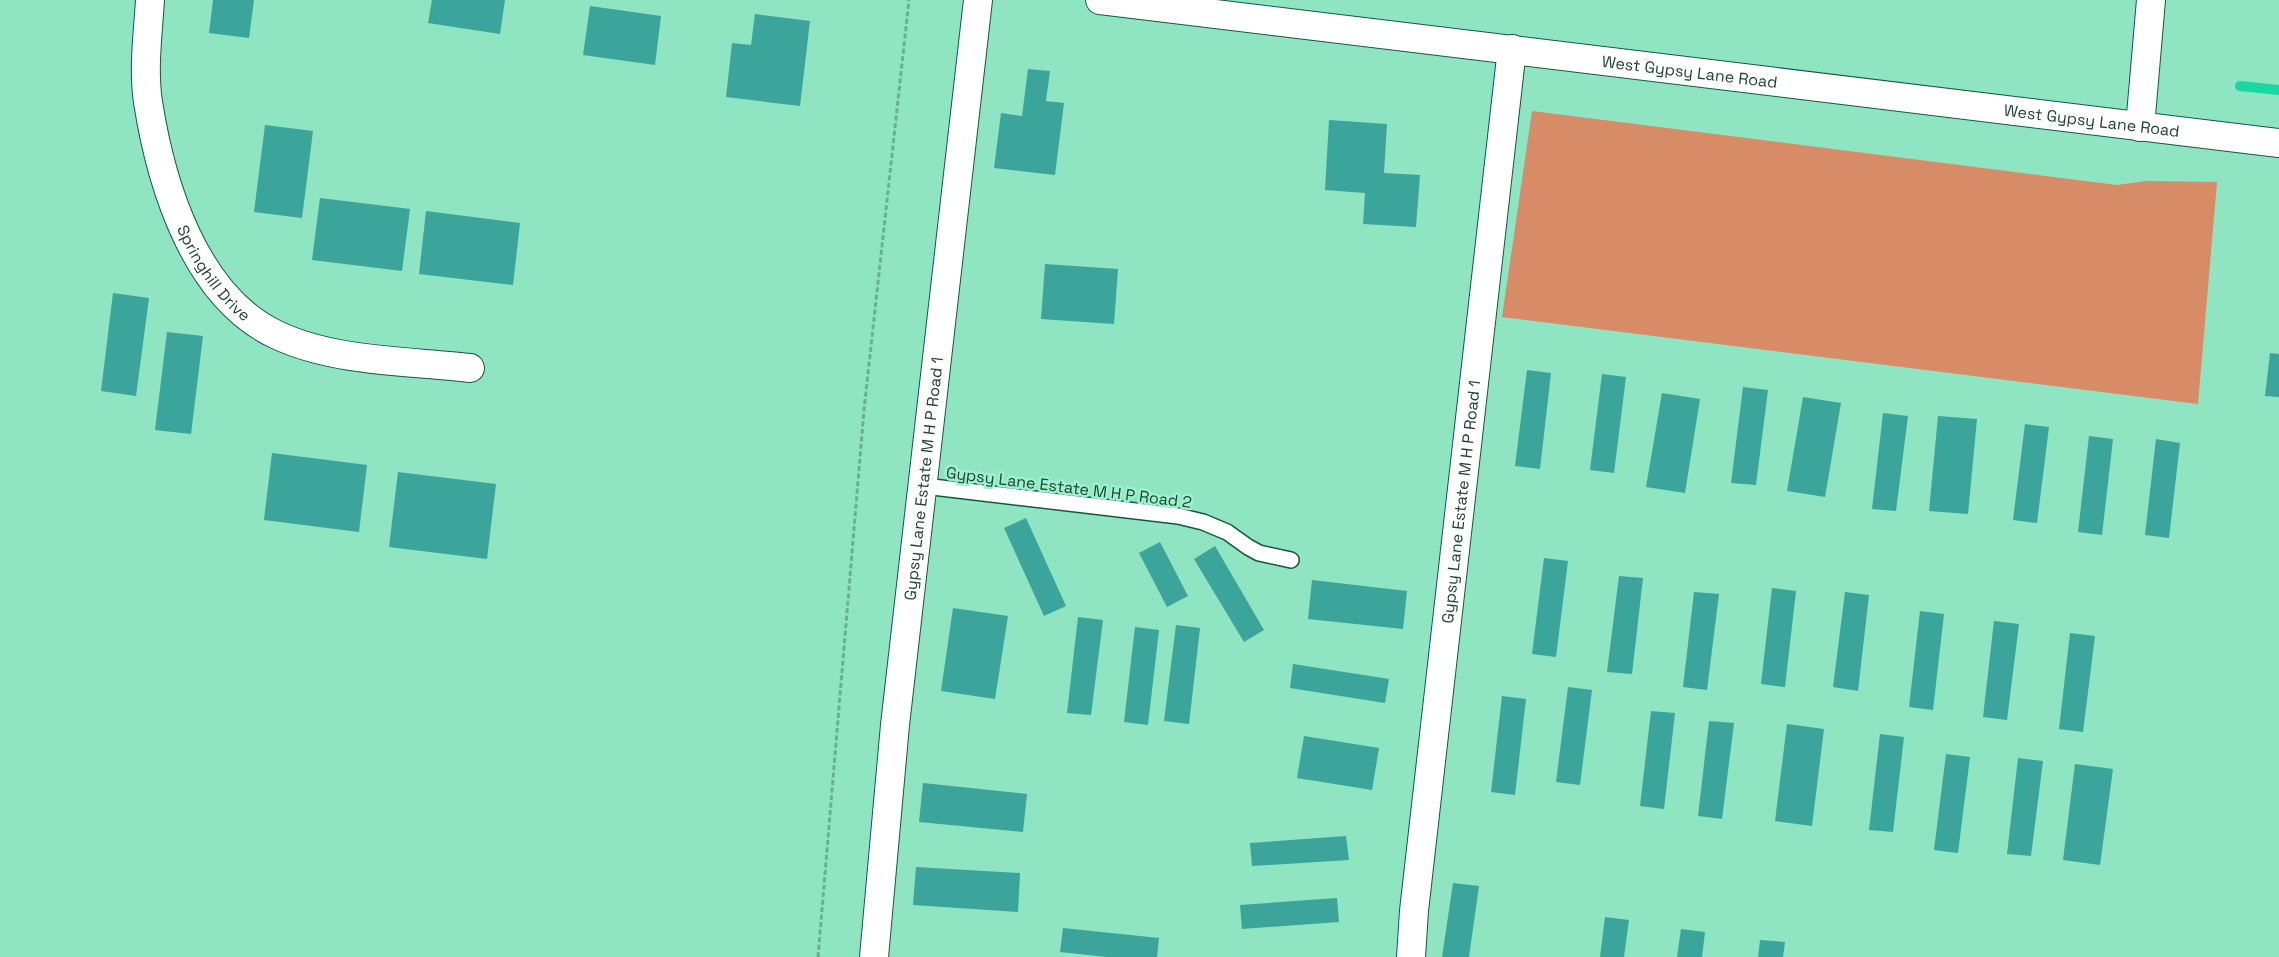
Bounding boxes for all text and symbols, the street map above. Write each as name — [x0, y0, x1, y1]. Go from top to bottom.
street label: West Gypsy Lane Road — [1601, 51, 1779, 93]
street label: West Gypsy Lane Road — [2003, 100, 2181, 142]
street label: Springhill Drive — [172, 222, 255, 326]
street label: Gypsy Lane Estate M H P Road 1 — [899, 356, 948, 601]
street label: Gypsy Lane Estate M H P Road 1 — [1437, 379, 1485, 625]
street label: Gypsy Lane Estate M H P Road 2 — [945, 462, 1193, 513]

